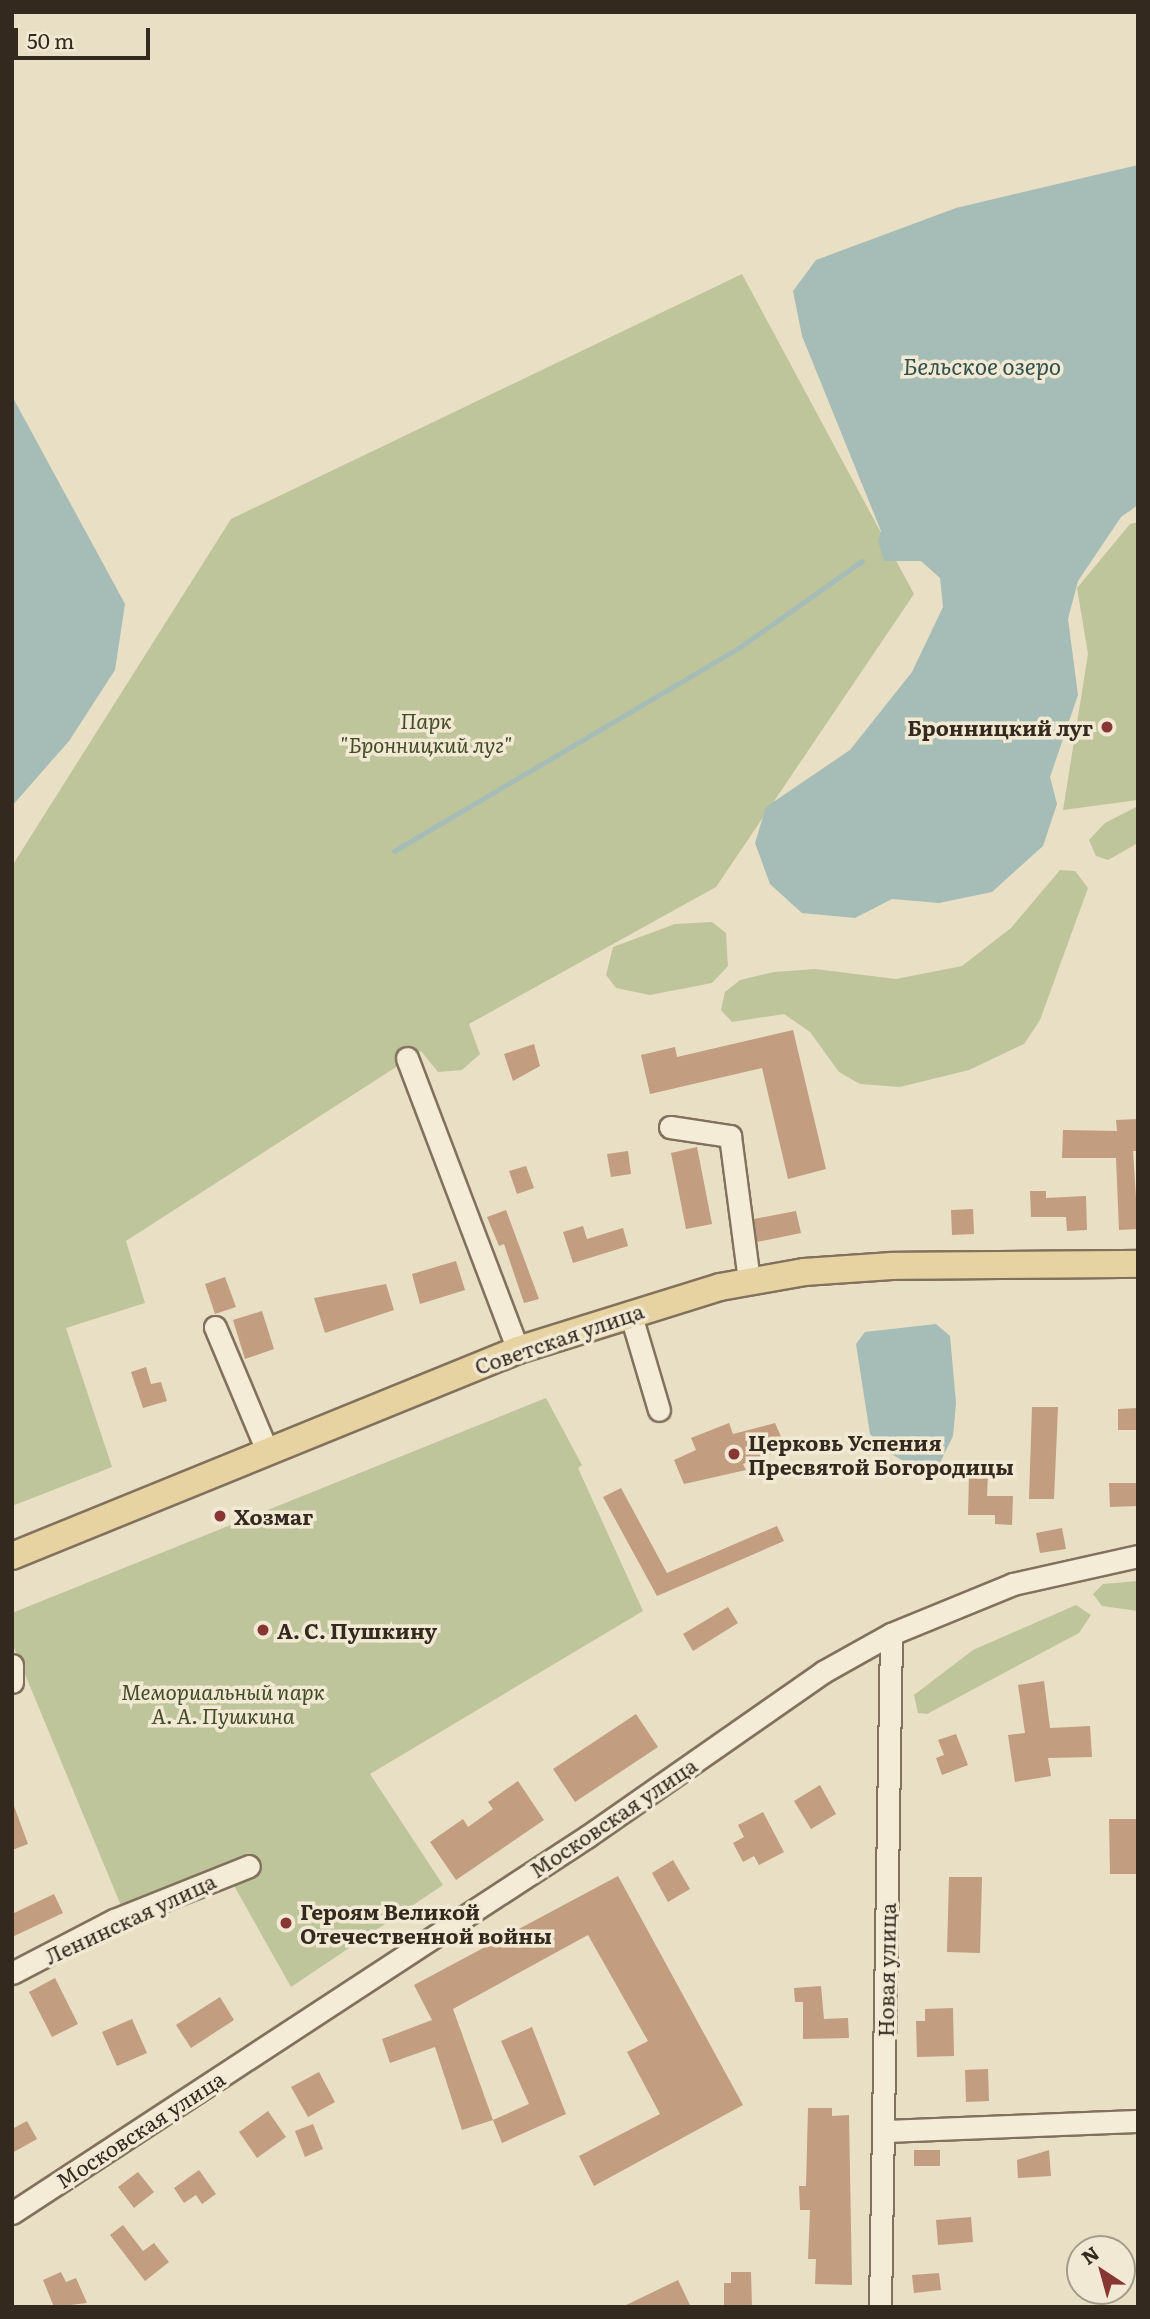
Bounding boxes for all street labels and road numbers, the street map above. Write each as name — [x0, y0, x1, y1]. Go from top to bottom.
street label: Советская улица — [471, 1297, 647, 1379]
street label: Московская улица — [525, 1752, 701, 1882]
street label: Ленинская улица — [41, 1867, 219, 1969]
street label: Новая улица — [872, 1903, 900, 2037]
street label: Московская улица — [51, 2065, 229, 2193]

